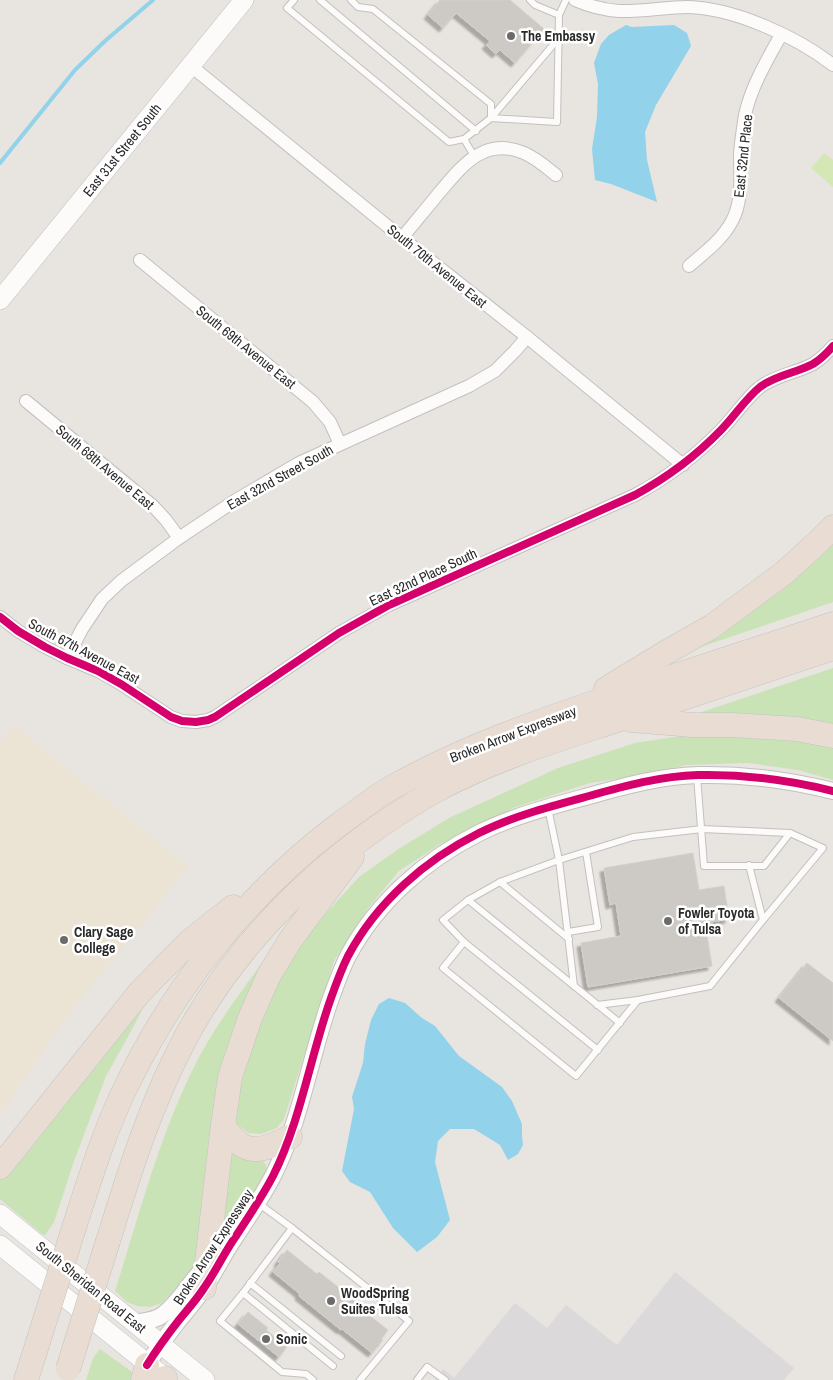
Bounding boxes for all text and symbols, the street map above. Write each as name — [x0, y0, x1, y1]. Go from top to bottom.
place label: The Embassy — [521, 27, 596, 45]
marker: The Embassy — [505, 30, 517, 42]
street label: East 31st Street South — [79, 100, 165, 200]
street label: East 32nd Place — [730, 113, 756, 199]
street label: South 70th Avenue East — [384, 220, 490, 312]
street label: South 69th Avenue East — [193, 301, 299, 393]
street label: South 68th Avenue East — [52, 421, 158, 513]
street label: East 32nd Street South — [224, 440, 336, 514]
street label: East 32nd Place South — [366, 544, 480, 610]
street label: South 67th Avenue East — [25, 614, 143, 688]
street label: Broken Arrow Expressway — [447, 701, 579, 766]
place label: Fowler Toyota of Tulsa — [678, 904, 755, 938]
marker: Fowler Toyota of Tulsa — [662, 915, 674, 927]
place label: Clary Sage College — [74, 923, 133, 957]
marker: Clary Sage College — [58, 934, 70, 946]
street label: Broken Arrow Expressway — [169, 1186, 257, 1308]
street label: South Sheridan Road East — [32, 1237, 150, 1337]
place label: WoodSpring Suites Tulsa — [341, 1284, 409, 1318]
marker: WoodSpring Suites Tulsa — [325, 1295, 337, 1307]
place label: Sonic — [276, 1330, 307, 1348]
marker: Sonic — [260, 1333, 272, 1345]

